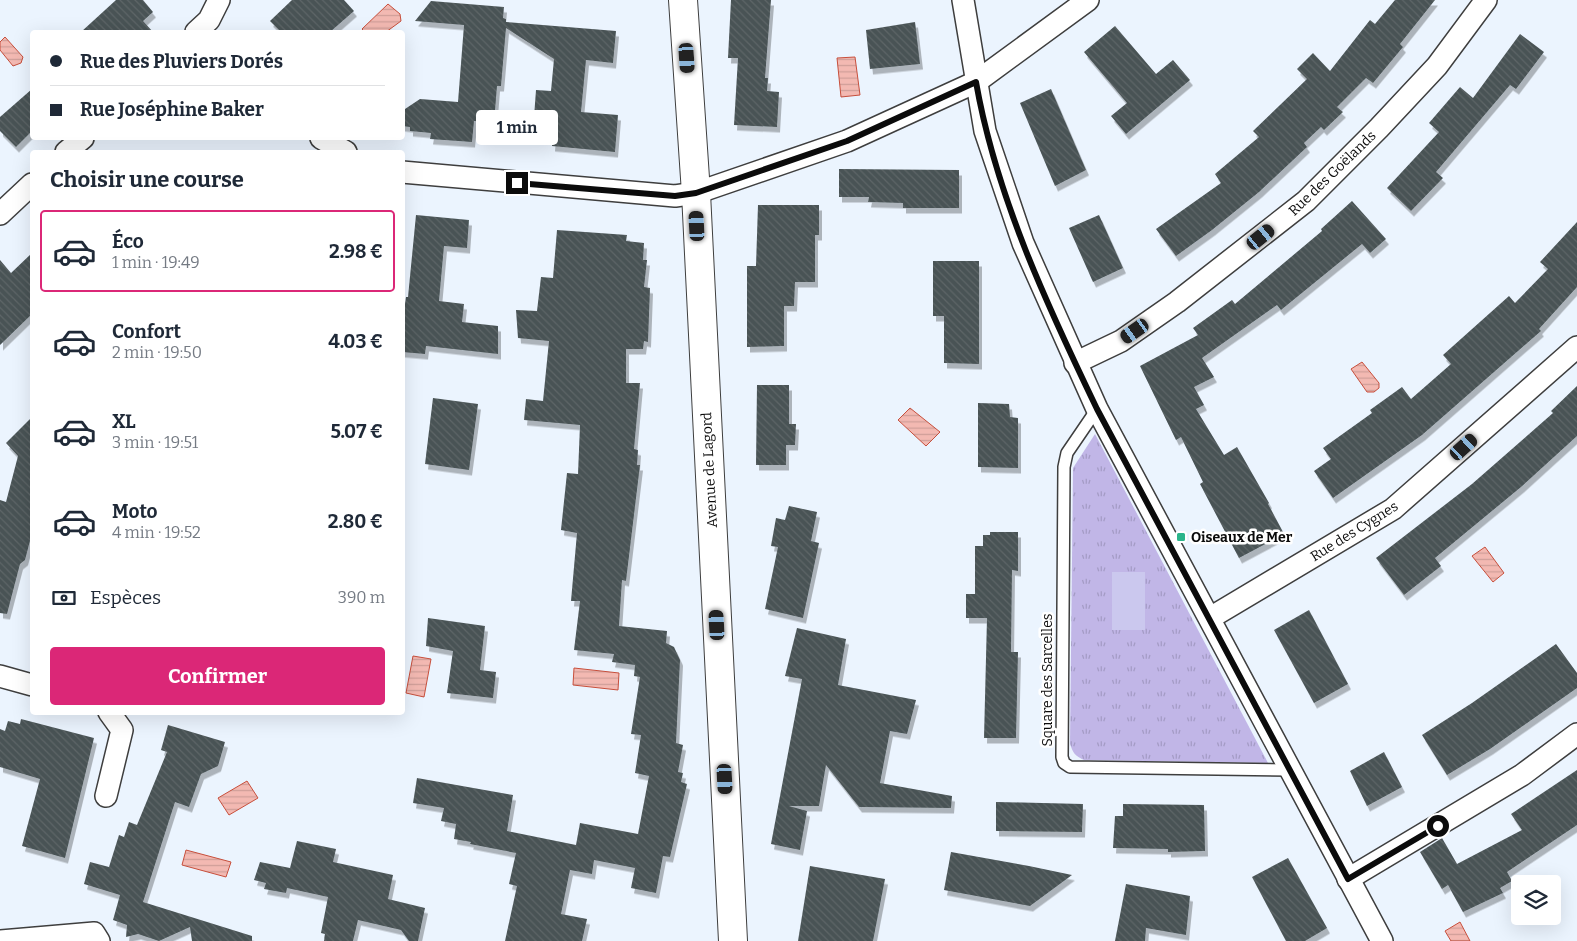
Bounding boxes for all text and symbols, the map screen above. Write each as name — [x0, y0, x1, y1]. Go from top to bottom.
car — [678, 43, 695, 73]
text: Rue des Pluviers Dorés — [80, 50, 283, 73]
text: Rue Joséphine Baker — [80, 98, 264, 121]
callout: 1 min — [476, 110, 558, 146]
text: 1 min — [497, 118, 537, 137]
street label: Rue des Goëlands — [1285, 127, 1380, 219]
text: Choisir une course — [50, 166, 244, 193]
route end — [506, 172, 528, 194]
car — [688, 211, 705, 241]
car — [1244, 222, 1277, 252]
icon: car — [52, 229, 97, 274]
text: Éco — [112, 230, 144, 253]
text: 2.98 € — [329, 240, 383, 263]
text: 1 min · 19:49 — [112, 253, 200, 272]
car — [1118, 316, 1151, 346]
icon: car — [52, 319, 97, 364]
text: Confort — [112, 320, 181, 343]
text: 4.03 € — [328, 330, 383, 353]
text: 2 min · 19:50 — [112, 343, 202, 362]
icon: car — [52, 409, 97, 454]
text: XL — [112, 410, 136, 433]
street label: Avenue de Lagord — [698, 412, 721, 528]
text: 5.07 € — [330, 420, 383, 443]
car — [1447, 431, 1480, 463]
text: 3 min · 19:51 — [112, 433, 198, 452]
street label: Rue des Cygnes — [1307, 498, 1401, 565]
icon: car — [52, 499, 97, 544]
text: Moto — [112, 500, 158, 523]
text: 2.80 € — [328, 510, 383, 533]
text: 4 min · 19:52 — [112, 523, 201, 542]
place label: Oiseaux de Mer — [1191, 529, 1293, 546]
marker: Oiseaux de Mer — [1175, 531, 1187, 543]
icon: cash — [50, 584, 78, 612]
text: Espèces — [90, 586, 161, 609]
text: 390 m — [338, 588, 385, 607]
car — [708, 610, 725, 640]
street label: Square des Sarcelles — [1039, 613, 1056, 747]
button: Confirmer — [50, 647, 385, 705]
car — [716, 764, 733, 794]
route start — [1427, 815, 1449, 837]
map controls — [1511, 875, 1561, 925]
button: layers — [1511, 875, 1561, 925]

